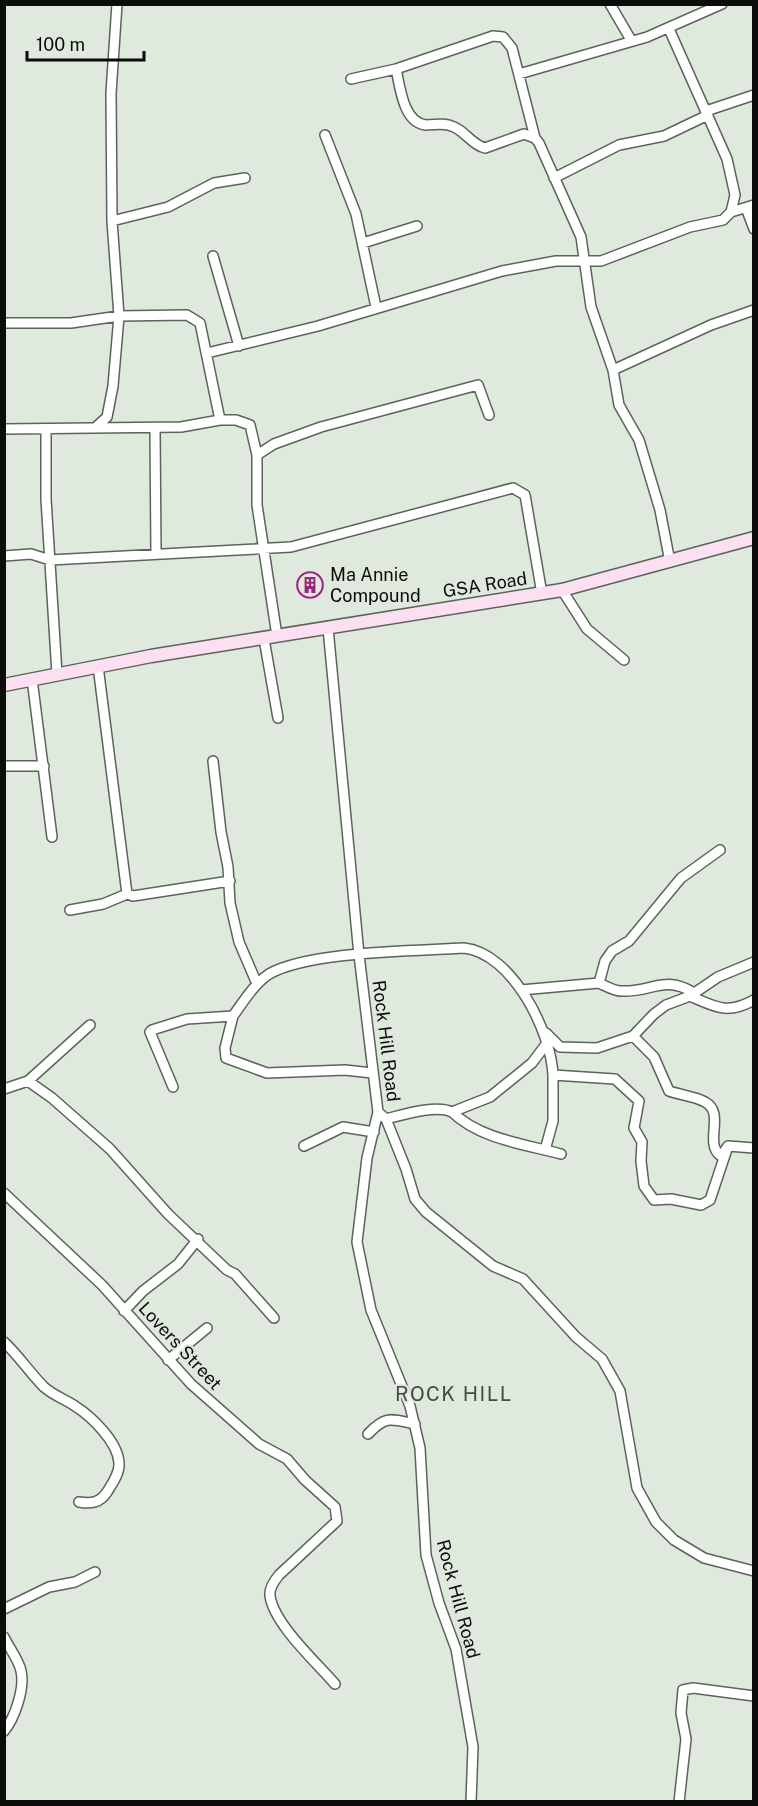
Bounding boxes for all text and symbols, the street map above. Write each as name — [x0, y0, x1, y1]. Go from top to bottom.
scale bar — [27, 24, 144, 62]
text: 100 m — [36, 34, 85, 55]
place label: Ma Annie Compound — [330, 564, 421, 606]
street label: GSA Road — [441, 568, 528, 602]
building icon: Ma Annie Compound — [295, 570, 325, 600]
street label: Rock Hill Road — [369, 979, 404, 1103]
street label: Lovers Street — [134, 1298, 226, 1394]
district label: ROCK HILL — [395, 1382, 513, 1406]
street label: Rock Hill Road — [433, 1537, 484, 1661]

